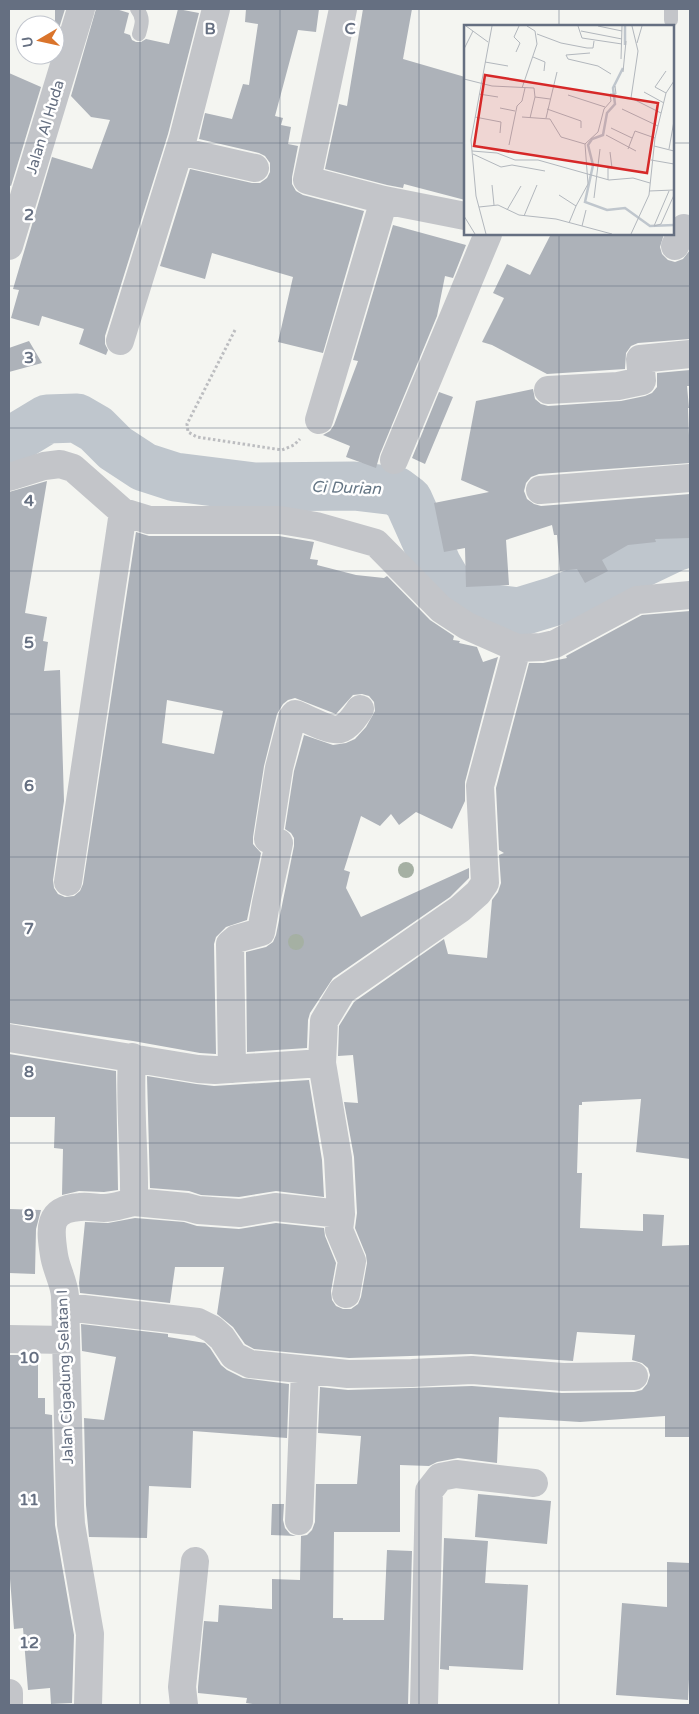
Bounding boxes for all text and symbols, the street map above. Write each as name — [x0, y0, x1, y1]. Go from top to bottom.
north arrow — [15, 15, 65, 65]
text: B — [204, 19, 216, 39]
text: C — [344, 19, 356, 39]
inset map — [464, 25, 674, 235]
text: U — [18, 35, 37, 49]
street label: Jalan Al Huda — [22, 78, 68, 176]
text: 2 — [24, 205, 34, 225]
text: 3 — [24, 348, 34, 368]
water label: Ci Durian — [311, 477, 382, 499]
text: 4 — [24, 491, 34, 511]
text: 5 — [24, 633, 34, 653]
text: 6 — [24, 776, 34, 796]
text: 7 — [24, 919, 34, 939]
text: 8 — [24, 1062, 34, 1082]
text: 9 — [24, 1205, 34, 1225]
street label: Jalan Cigadung Selatan I — [53, 1289, 77, 1465]
text: 10 — [19, 1348, 39, 1368]
text: 11 — [19, 1490, 39, 1510]
text: 12 — [19, 1633, 39, 1653]

